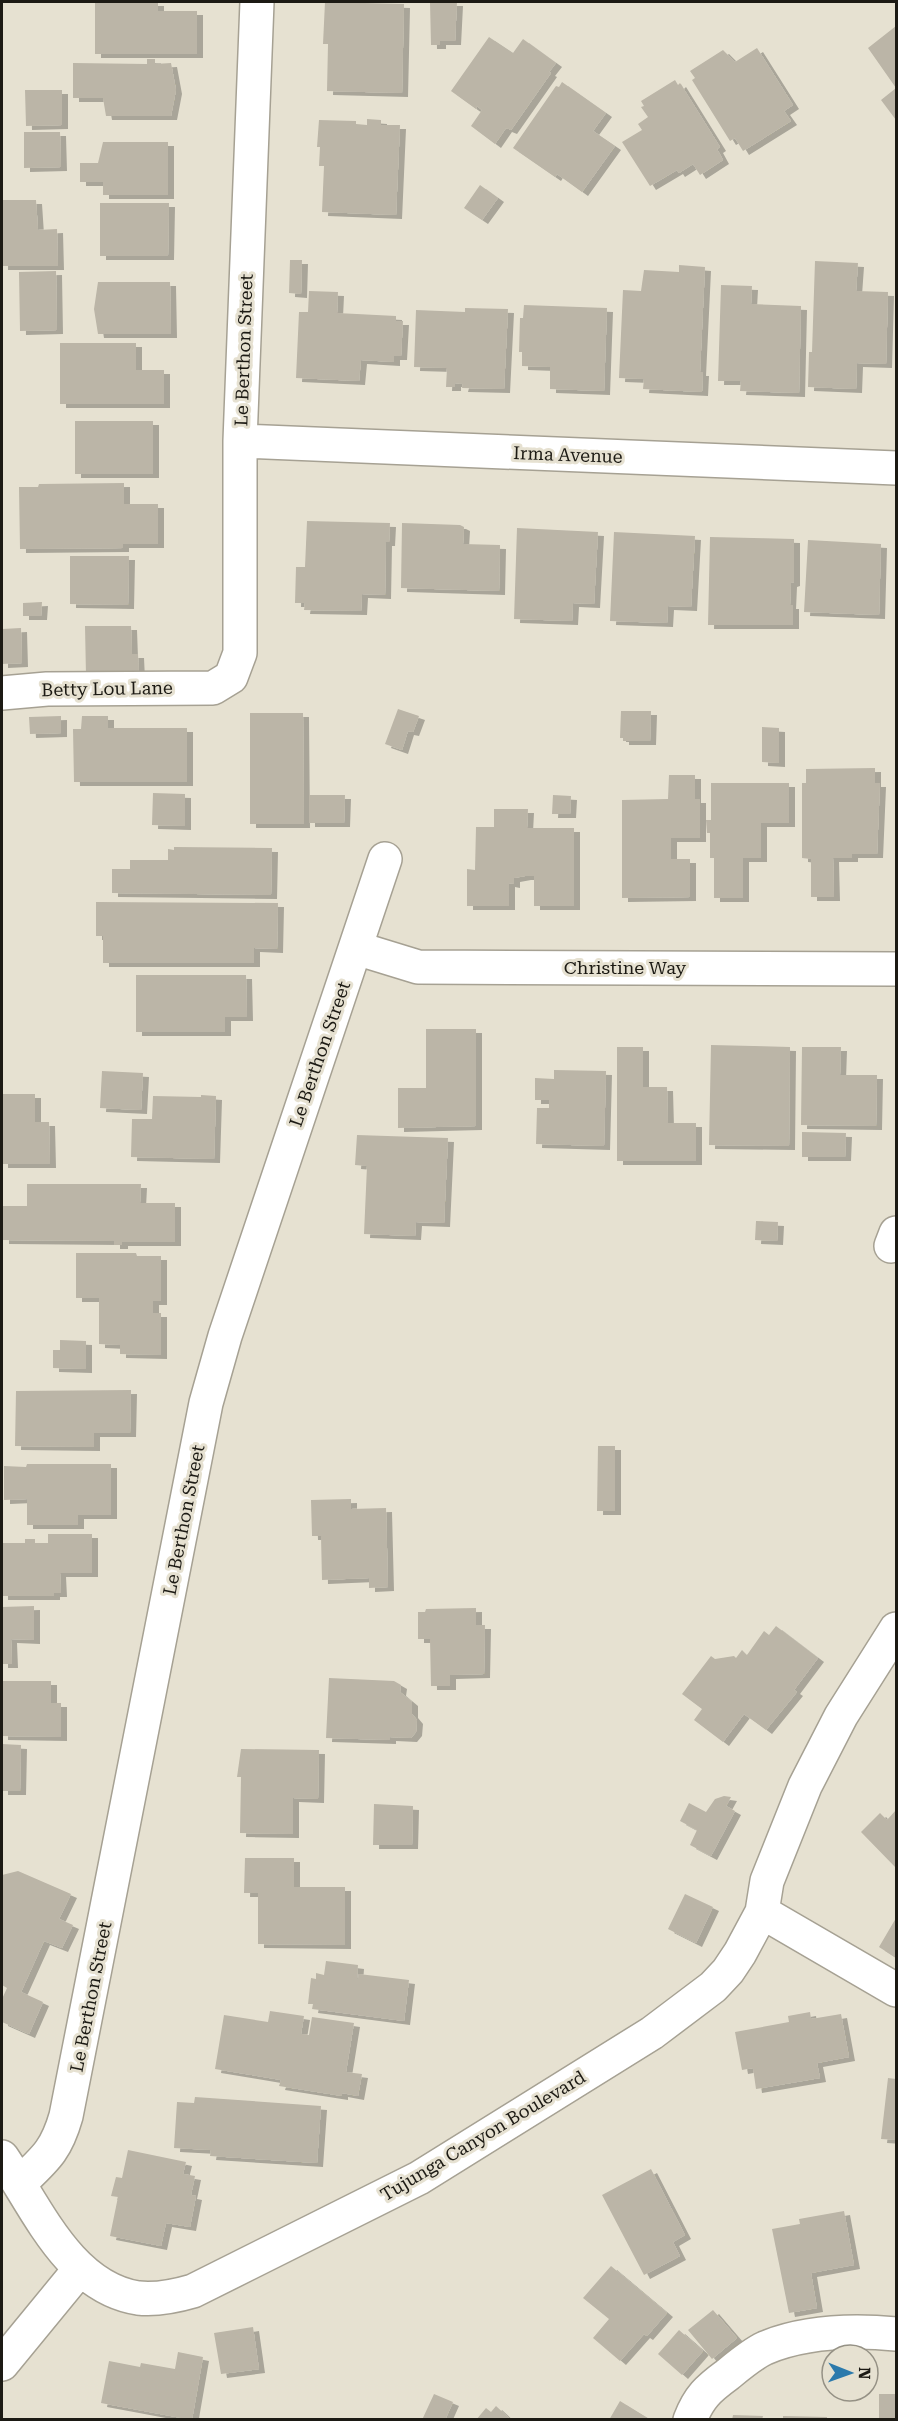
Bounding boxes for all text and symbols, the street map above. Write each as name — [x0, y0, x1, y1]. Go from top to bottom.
street label: Le Berthon Street — [230, 273, 257, 427]
street label: Irma Avenue — [513, 442, 623, 467]
street label: Betty Lou Lane — [41, 677, 173, 700]
street label: Christine Way — [564, 957, 686, 978]
street label: Le Berthon Street — [285, 978, 354, 1129]
street label: Le Berthon Street — [159, 1443, 208, 1597]
street label: Le Berthon Street — [66, 1920, 115, 2074]
street label: Tujunga Canyon Boulevard — [376, 2066, 589, 2205]
north arrow — [820, 2343, 880, 2403]
text: N — [855, 2367, 874, 2380]

